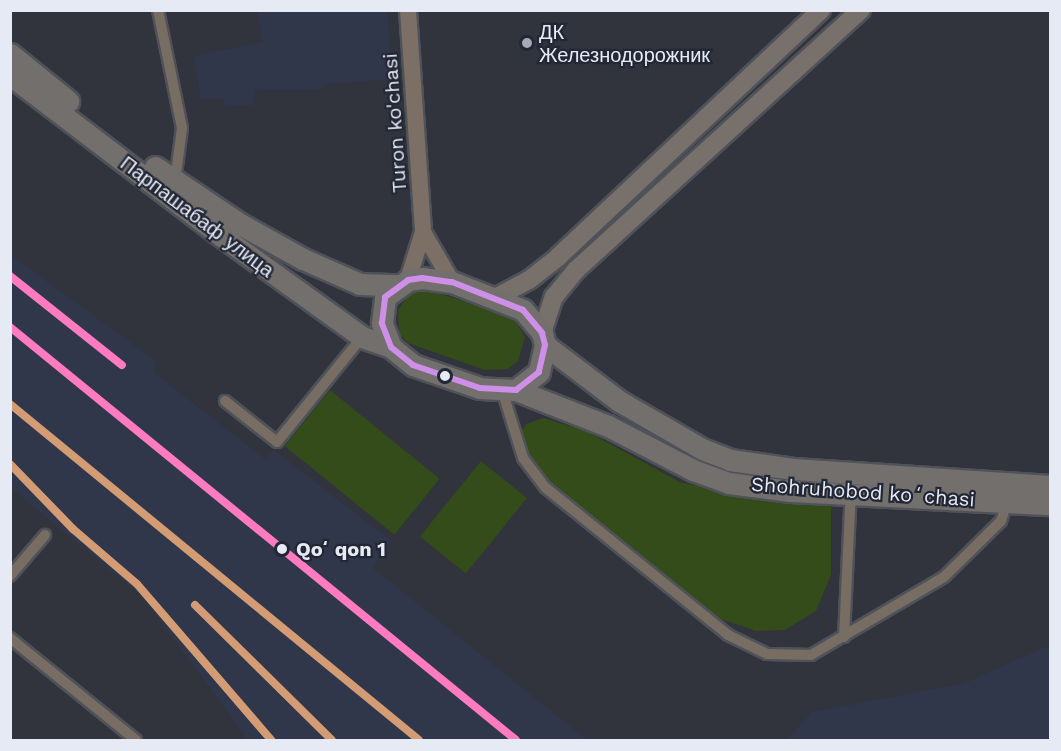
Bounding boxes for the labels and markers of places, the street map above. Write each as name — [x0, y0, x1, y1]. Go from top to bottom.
place label: ДК Железнодорожник — [539, 20, 710, 67]
marker: ДК Железнодорожник — [520, 36, 534, 50]
unlabelled marker — [439, 370, 451, 382]
place label: Qoʻqon 1 — [296, 537, 386, 561]
marker: Qoʻqon 1 — [273, 540, 291, 558]

